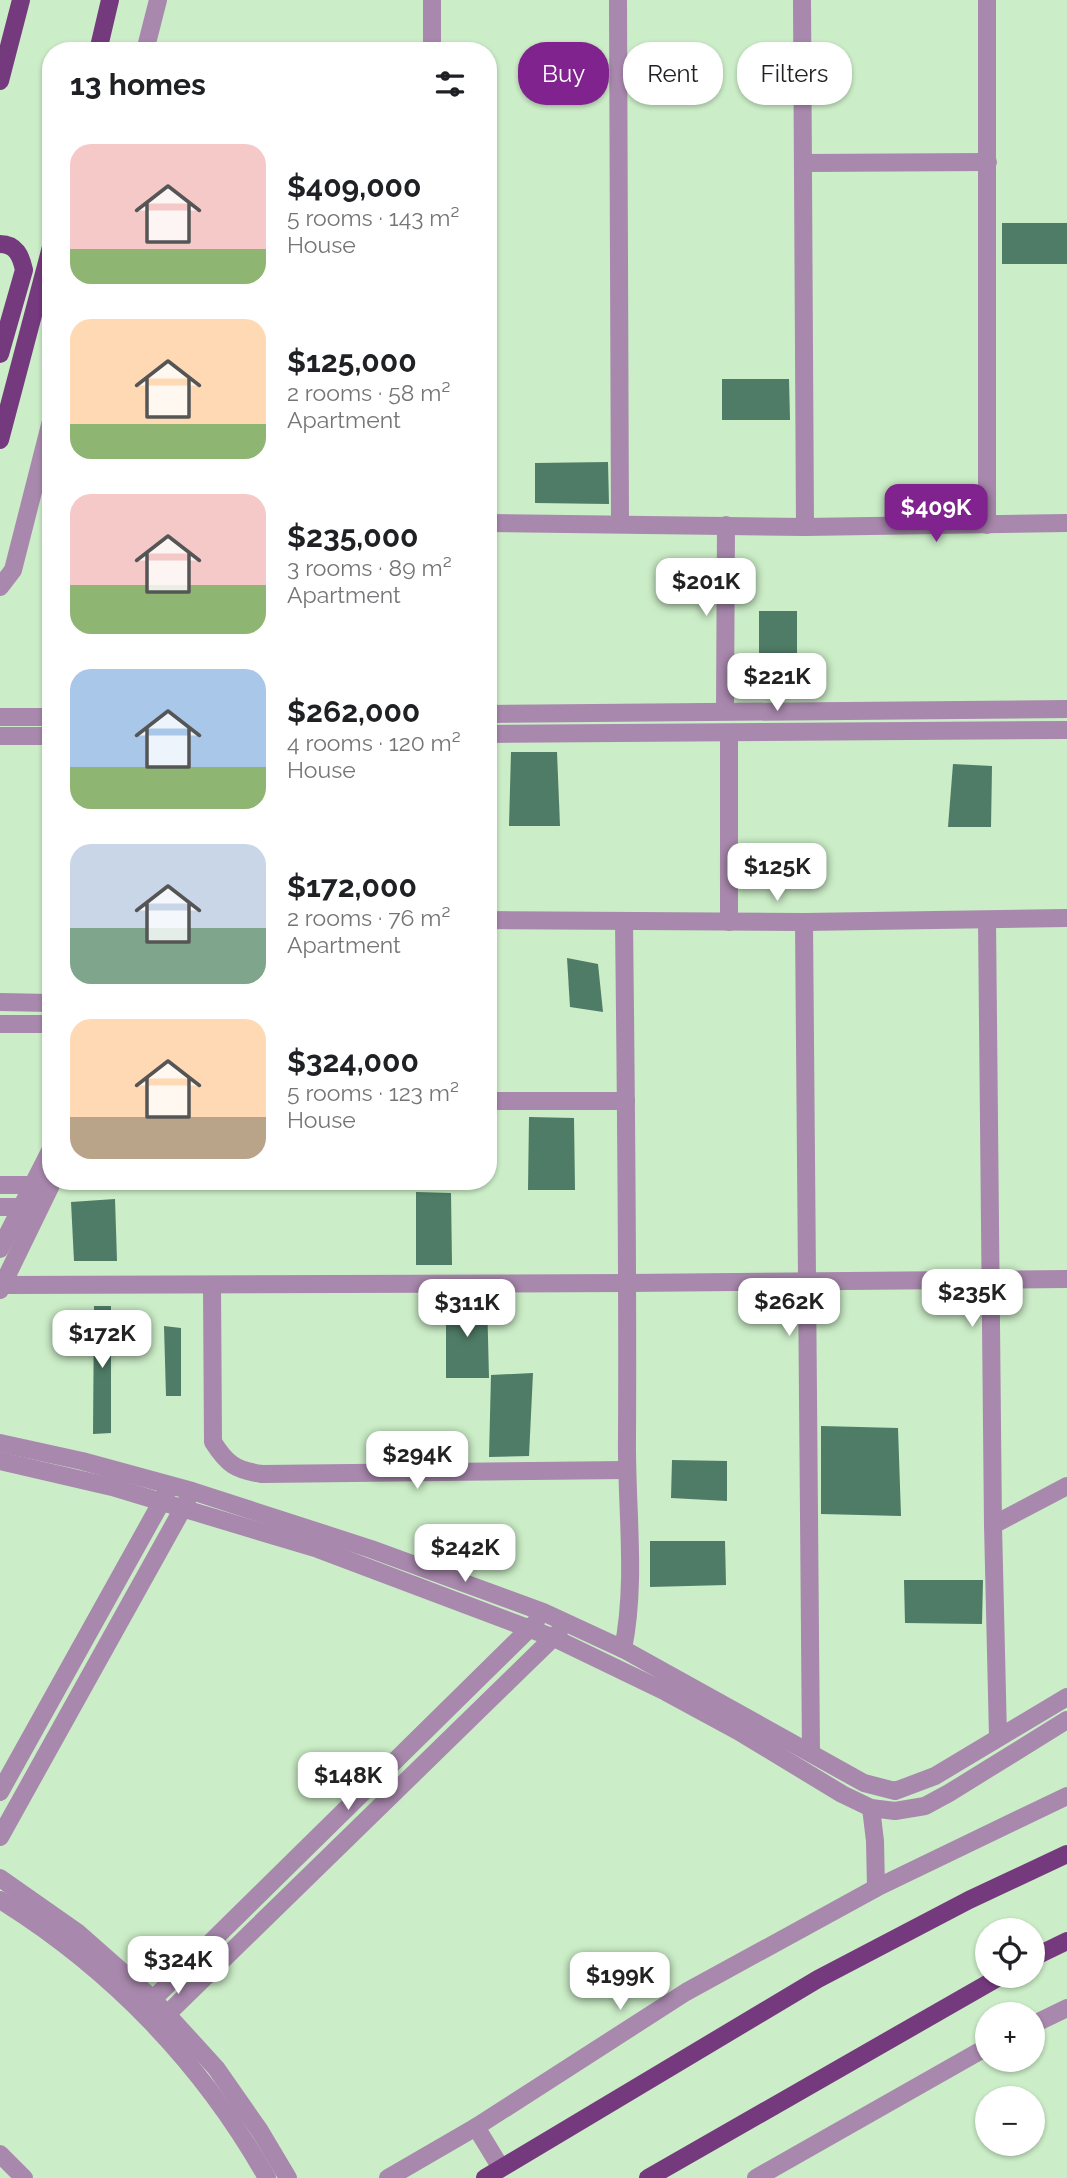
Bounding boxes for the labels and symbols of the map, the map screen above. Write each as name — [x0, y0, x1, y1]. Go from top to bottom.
pin: $409K — [887, 484, 985, 544]
pin: $201K — [657, 558, 755, 618]
pin: $221K — [728, 654, 826, 713]
pin: $125K — [728, 844, 826, 903]
pin: $235K — [923, 1270, 1021, 1329]
pin: $262K — [740, 1278, 838, 1338]
pin: $311K — [418, 1280, 516, 1339]
pin: $172K — [53, 1310, 151, 1370]
pin: $294K — [368, 1432, 466, 1491]
pin: $242K — [416, 1524, 514, 1584]
pin: $148K — [299, 1752, 397, 1812]
pin: $324K — [129, 1937, 227, 1996]
pin: $199K — [571, 1952, 669, 2012]

